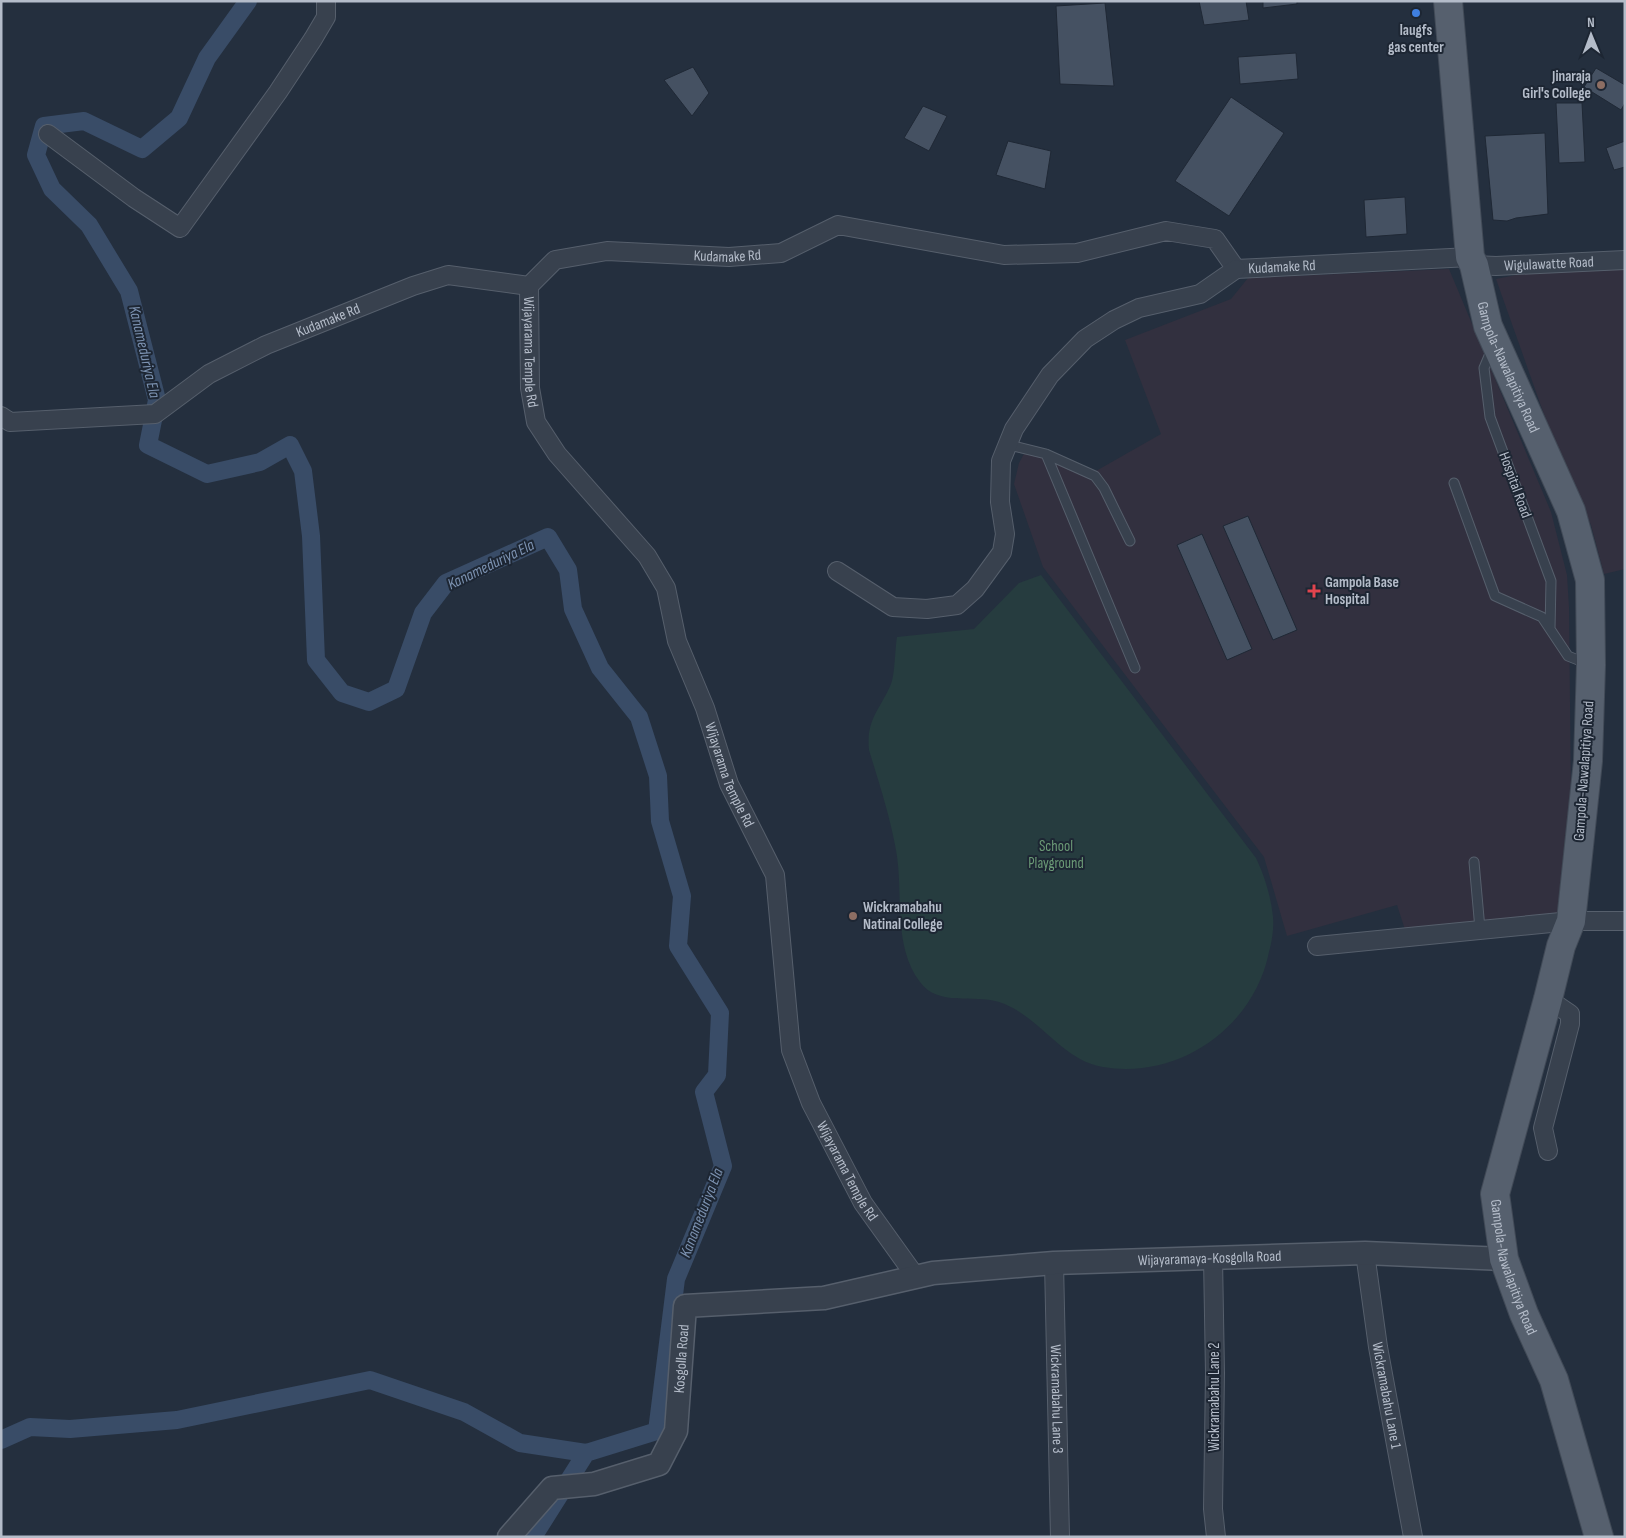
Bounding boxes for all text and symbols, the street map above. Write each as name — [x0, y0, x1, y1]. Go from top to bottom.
marker: laugfs gas center — [1410, 7, 1422, 19]
north arrow — [1566, 10, 1616, 60]
text: N — [1587, 14, 1595, 31]
place label: laugfs gas center — [1388, 21, 1444, 57]
place label: Jinaraja Girl's College — [1522, 67, 1591, 103]
marker: Jinaraja Girl's College — [1595, 79, 1607, 91]
street label: Kudamake Rd — [693, 245, 762, 267]
street label: Wigulawatte Road — [1504, 252, 1594, 275]
street label: Kudamake Rd — [1248, 255, 1316, 278]
street label: Wijayarama Temple Rd — [520, 296, 543, 409]
street label: Kudamake Rd — [293, 299, 363, 341]
street label: Gampola-Nawalapitiya Road — [1473, 300, 1544, 436]
water label: Kanameduriya Ela — [124, 304, 164, 400]
street label: Hospital Road — [1494, 449, 1536, 521]
water label: Kanameduriya Ela — [445, 536, 538, 594]
place label: Gampola Base Hospital — [1325, 573, 1399, 609]
marker: Gampola Base Hospital — [1307, 584, 1321, 598]
street label: Gampola-Nawalapitiya Road — [1570, 700, 1598, 842]
street label: Wijayarama Temple Rd — [701, 720, 759, 830]
park label: School Playground — [1028, 837, 1084, 873]
place label: Wickramabahu Natinal College — [863, 898, 943, 934]
marker: Wickramabahu Natinal College — [847, 910, 859, 922]
street label: Wijayarama Temple Rd — [813, 1118, 882, 1225]
water label: Kanameduriya Ela — [676, 1165, 728, 1260]
street label: Gampola-Nawalapitiya Road — [1486, 1198, 1542, 1338]
street label: Wijayaramaya-Kosgolla Road — [1138, 1246, 1282, 1270]
street label: Kosgolla Road — [669, 1324, 693, 1394]
street label: Wickramabahu Lane 1 — [1368, 1341, 1406, 1451]
street label: Wickramabahu Lane 2 — [1205, 1343, 1224, 1451]
street label: Wickramabahu Lane 3 — [1046, 1344, 1068, 1454]

